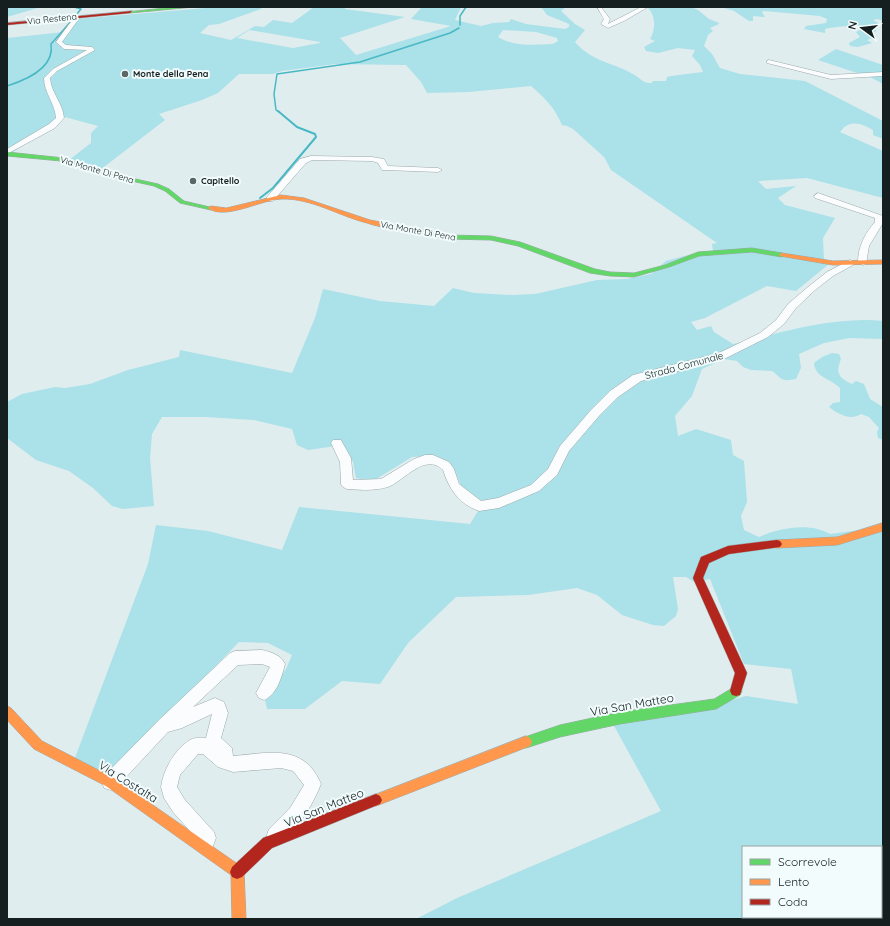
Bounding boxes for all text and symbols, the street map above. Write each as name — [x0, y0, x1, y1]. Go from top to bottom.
north arrow — [842, 8, 882, 48]
street label: Via Restena — [27, 10, 77, 27]
text: N — [845, 20, 860, 31]
place label: Monte della Pena — [133, 68, 209, 79]
marker: Monte della Pena — [120, 69, 130, 79]
street label: Via Monte Di Pena — [59, 154, 135, 185]
place label: Capitello — [201, 175, 240, 186]
marker: Capitello — [188, 176, 198, 186]
street label: Via Monte Di Pena — [380, 218, 457, 243]
street label: Strada Comunale — [643, 349, 725, 382]
street label: Via San Matteo — [589, 690, 675, 719]
street label: Via Costalta — [96, 757, 161, 806]
street label: Via San Matteo — [282, 785, 366, 830]
legend — [742, 846, 882, 918]
text: Scorrevole — [778, 854, 837, 869]
text: Lento — [778, 874, 809, 889]
text: Coda — [778, 894, 808, 909]

